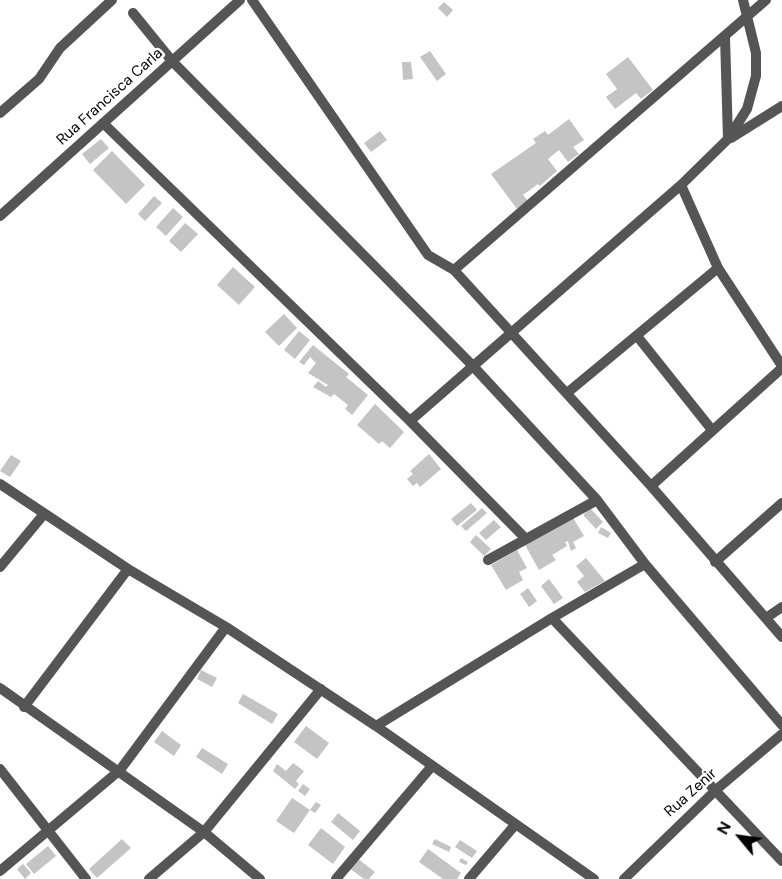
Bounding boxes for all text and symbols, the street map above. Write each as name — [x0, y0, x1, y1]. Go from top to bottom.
street label: Rua Francisca Carla — [53, 45, 167, 149]
street label: Rua Zenir — [661, 765, 721, 821]
north arrow — [710, 807, 770, 867]
text: N — [712, 818, 736, 838]

